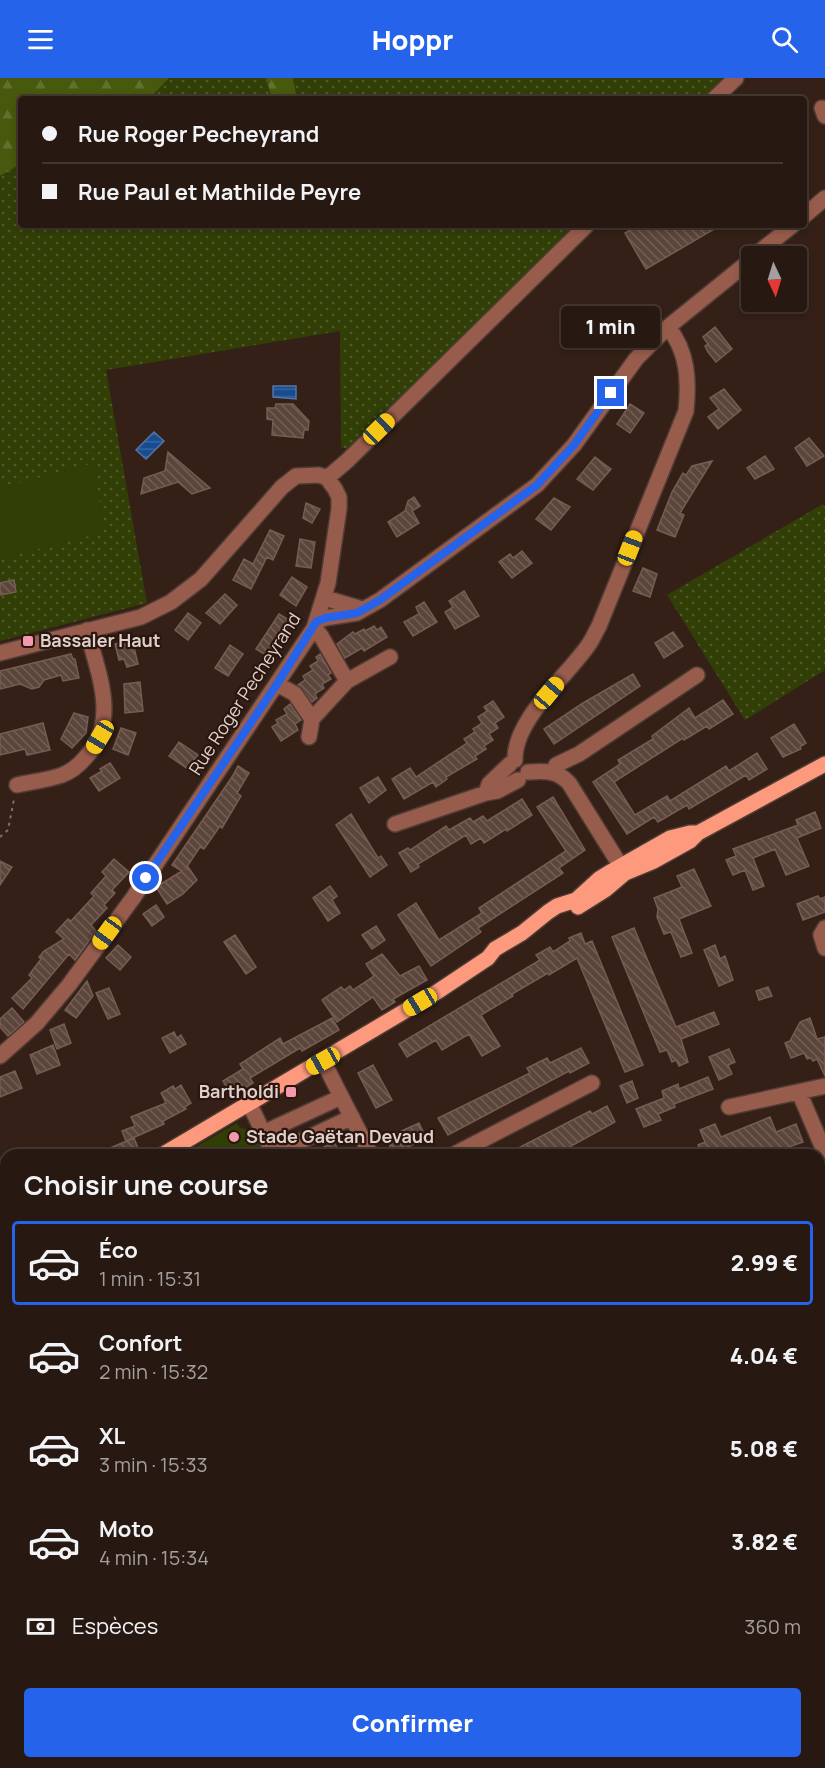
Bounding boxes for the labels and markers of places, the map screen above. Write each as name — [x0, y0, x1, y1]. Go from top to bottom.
place label: Bassaler Haut — [40, 628, 161, 652]
marker: Bassaler Haut — [21, 634, 35, 648]
place label: Bartholdi — [199, 1079, 279, 1103]
marker: Bartholdi — [284, 1085, 298, 1099]
place label: Stade Gaëtan Devaud — [246, 1124, 434, 1148]
marker: Stade Gaëtan Devaud — [227, 1130, 241, 1144]

